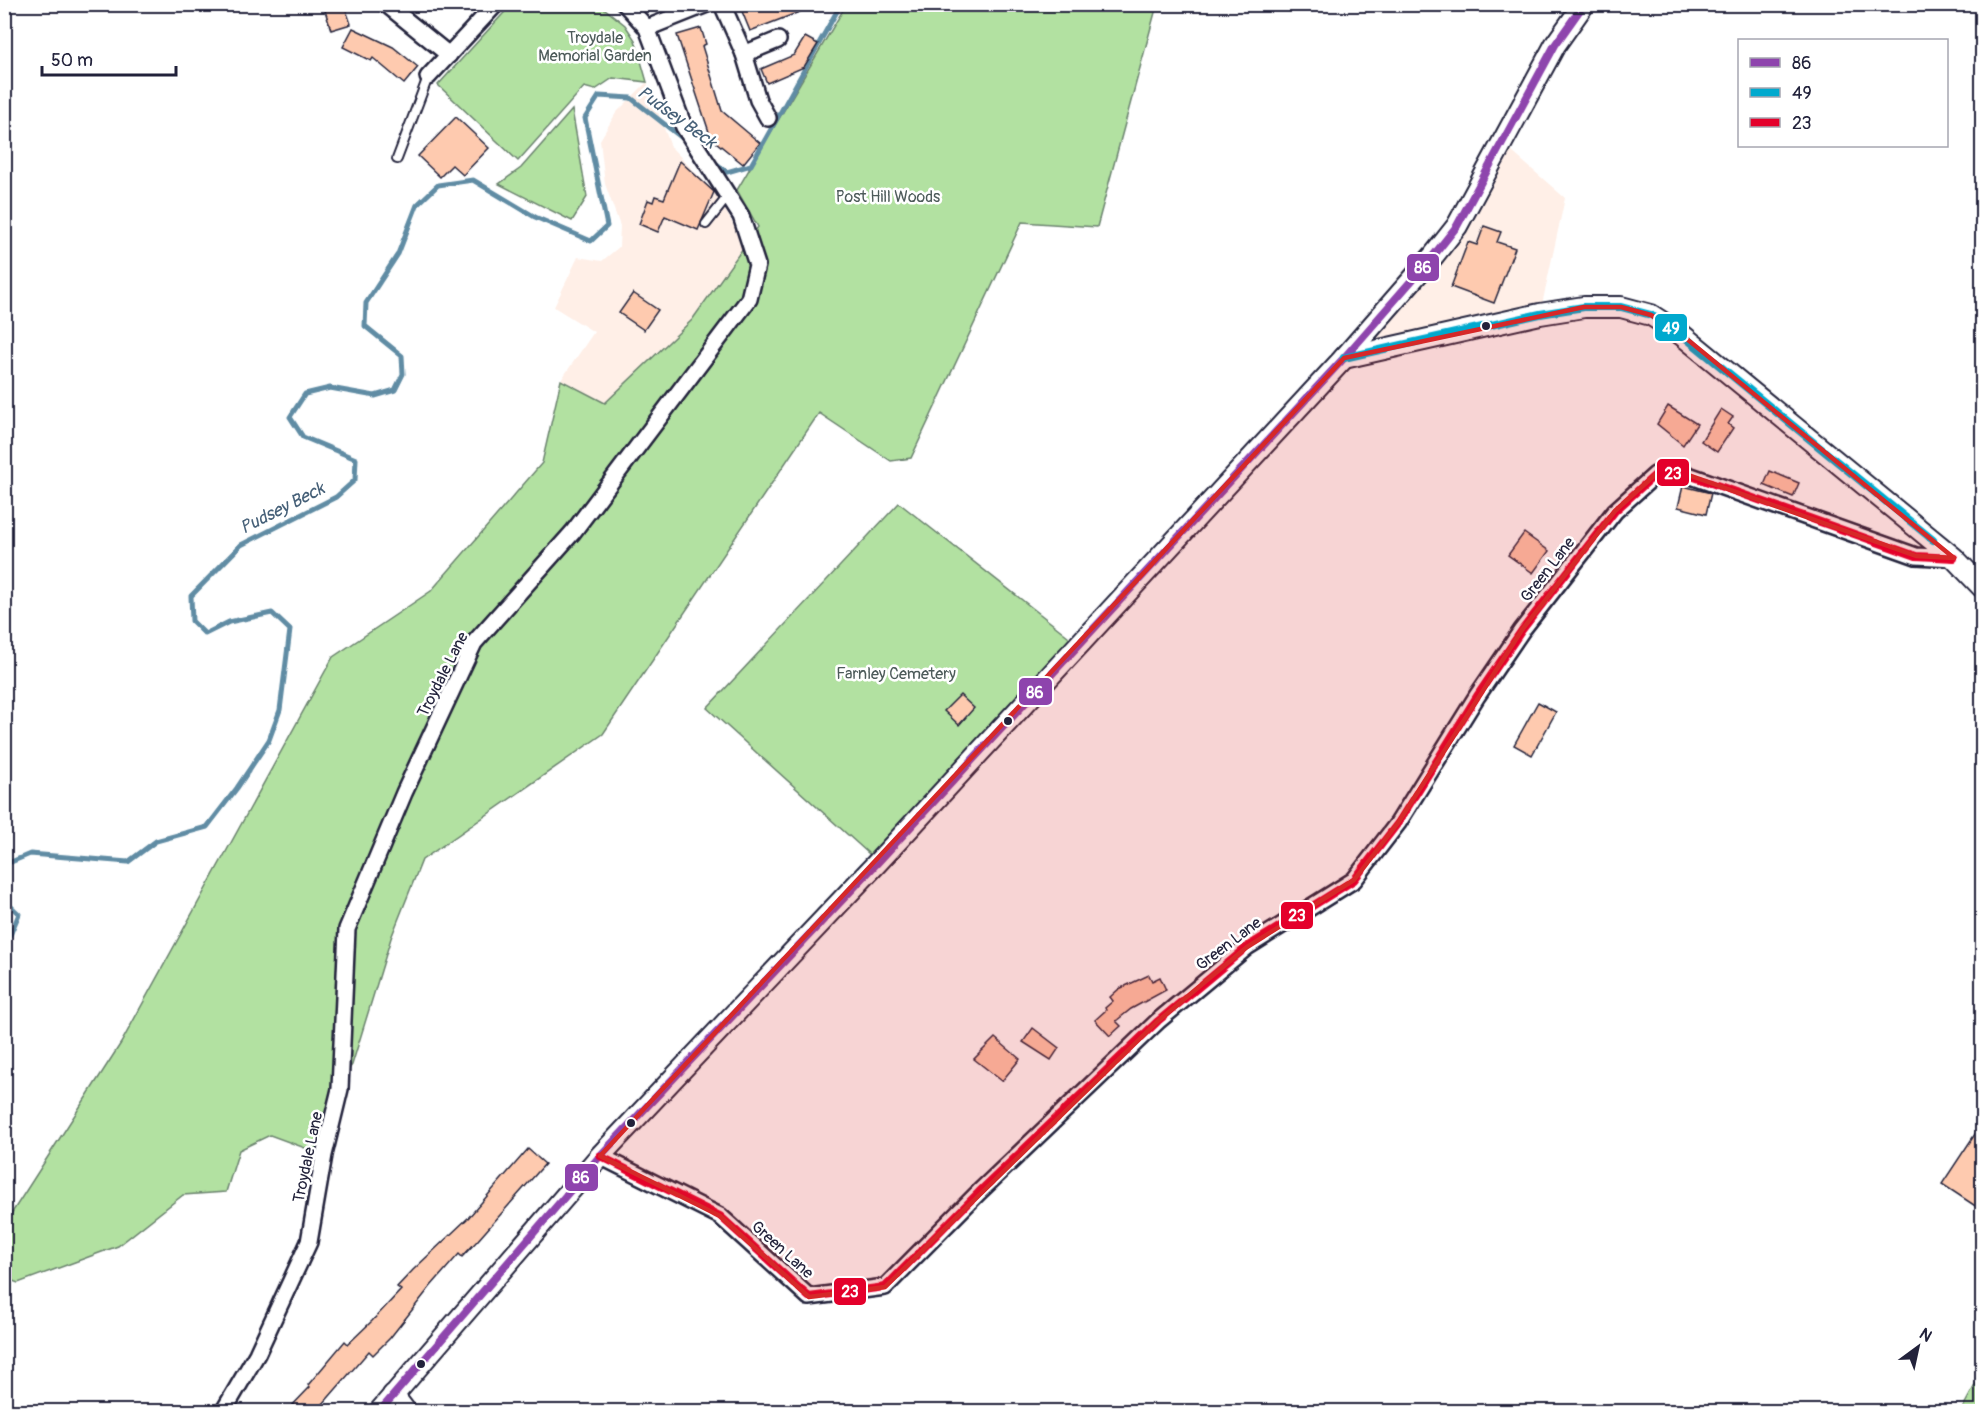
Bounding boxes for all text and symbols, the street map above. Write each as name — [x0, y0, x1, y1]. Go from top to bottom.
park label: Troydale Memorial Garden — [538, 28, 652, 66]
scale bar — [42, 39, 176, 77]
legend — [1738, 39, 1948, 147]
text: 50 m — [51, 49, 93, 72]
text: 86 — [1792, 52, 1812, 75]
water label: Pudsey Beck — [633, 81, 722, 155]
text: 49 — [1792, 82, 1812, 105]
text: 23 — [1792, 112, 1812, 135]
park label: Post Hill Woods — [836, 187, 940, 207]
line badge: 86 — [1406, 253, 1440, 282]
text: 86 — [1414, 258, 1432, 278]
line badge: 49 — [1654, 313, 1688, 342]
text: 49 — [1662, 319, 1680, 339]
unlabelled marker — [1480, 320, 1492, 332]
line badge: 23 — [1656, 458, 1690, 487]
text: 23 — [1664, 464, 1682, 484]
water label: Pudsey Beck — [236, 477, 330, 540]
street label: Green Lane — [1516, 533, 1579, 606]
street label: Troydale Lane — [413, 629, 473, 720]
park label: Farnley Cemetery — [836, 664, 956, 684]
line badge: 86 — [1018, 677, 1053, 706]
text: 86 — [1026, 683, 1044, 703]
unlabelled marker — [1002, 715, 1014, 727]
line badge: 23 — [1280, 901, 1314, 930]
text: 23 — [1288, 906, 1306, 926]
street label: Green Lane — [1192, 913, 1265, 975]
street label: Troydale Lane — [289, 1110, 327, 1205]
unlabelled marker — [625, 1117, 637, 1129]
line badge: 86 — [564, 1163, 599, 1192]
text: 86 — [572, 1168, 590, 1188]
street label: Green Lane — [747, 1217, 818, 1283]
line badge: 23 — [833, 1277, 867, 1306]
text: 23 — [841, 1282, 859, 1302]
north arrow — [1888, 1317, 1948, 1377]
text: N — [1916, 1324, 1936, 1347]
unlabelled marker — [415, 1358, 427, 1370]

